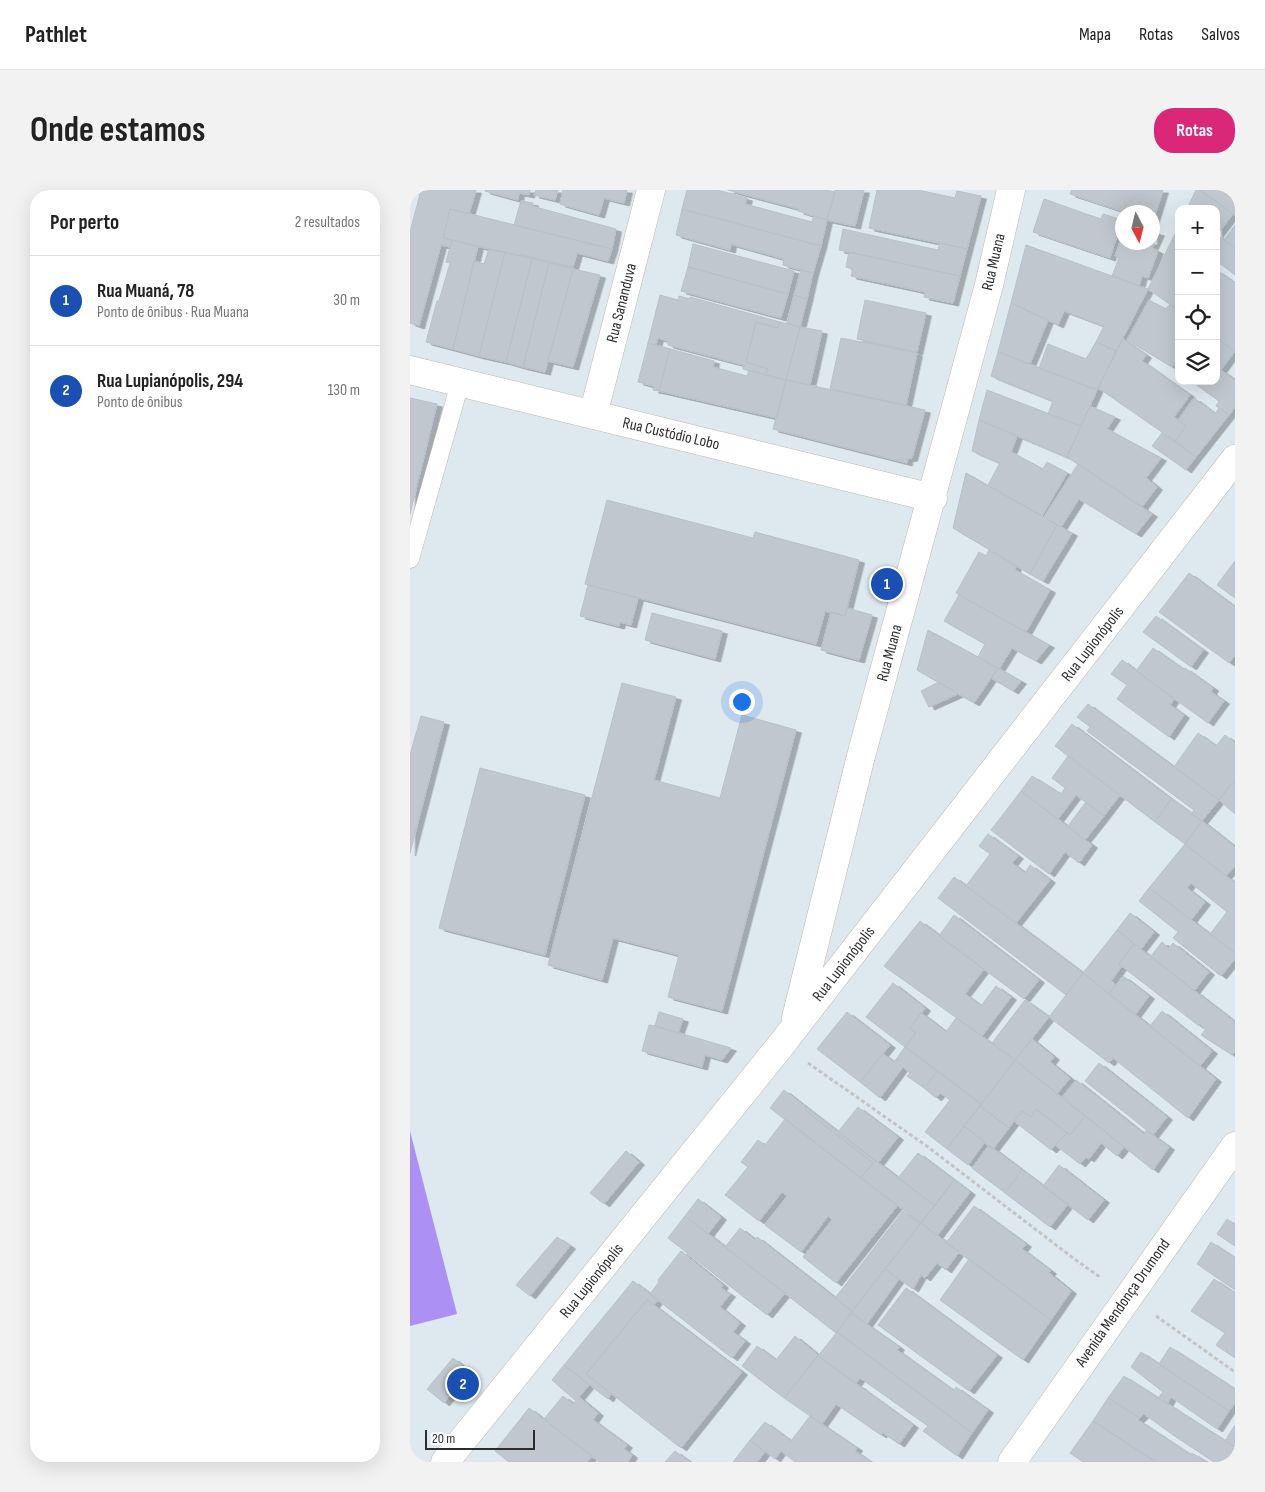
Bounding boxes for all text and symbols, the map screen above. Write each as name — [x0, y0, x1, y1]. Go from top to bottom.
text: Pathlet — [25, 20, 87, 49]
text: Mapa — [1079, 24, 1111, 45]
text: Rotas — [1139, 24, 1173, 45]
text: Salvos — [1201, 24, 1240, 45]
button: Rotas — [1154, 108, 1235, 153]
text: Onde estamos — [30, 109, 206, 152]
north arrow — [1115, 205, 1160, 250]
map controls — [1175, 205, 1220, 385]
button: + — [1175, 205, 1220, 250]
text: Por perto — [50, 210, 119, 235]
text: 2 resultados — [295, 213, 360, 232]
street label: Rua Muana — [978, 232, 1010, 292]
button: − — [1175, 250, 1220, 295]
street label: Rua Sananduva — [603, 261, 641, 345]
text: Rua Muaná, 78 — [97, 280, 194, 303]
text: 1 — [63, 291, 69, 310]
text: 30 m — [333, 291, 360, 310]
button: locate — [1175, 295, 1220, 340]
text: Ponto de ônibus · Rua Muana — [97, 303, 249, 322]
button: layers — [1175, 340, 1220, 385]
text: Rua Lupianópolis, 294 — [97, 370, 243, 393]
text: 2 — [62, 381, 70, 400]
text: 130 m — [328, 381, 360, 400]
text: Ponto de ônibus — [97, 393, 182, 412]
street label: Rua Custódio Lobo — [621, 414, 721, 454]
pin: 1 — [871, 565, 903, 603]
street label: Rua Lupionópolis — [1058, 602, 1128, 685]
street label: Rua Muana — [873, 622, 907, 684]
your location — [729, 689, 755, 715]
street label: Rua Lupionópolis — [809, 922, 879, 1005]
street label: Avenida Mendonça Drumond — [1071, 1235, 1174, 1371]
street label: Rua Lupionópolis — [556, 1240, 628, 1322]
pin: 2 — [447, 1365, 479, 1403]
scale bar — [425, 1427, 535, 1450]
text: 20 m — [432, 1430, 455, 1447]

